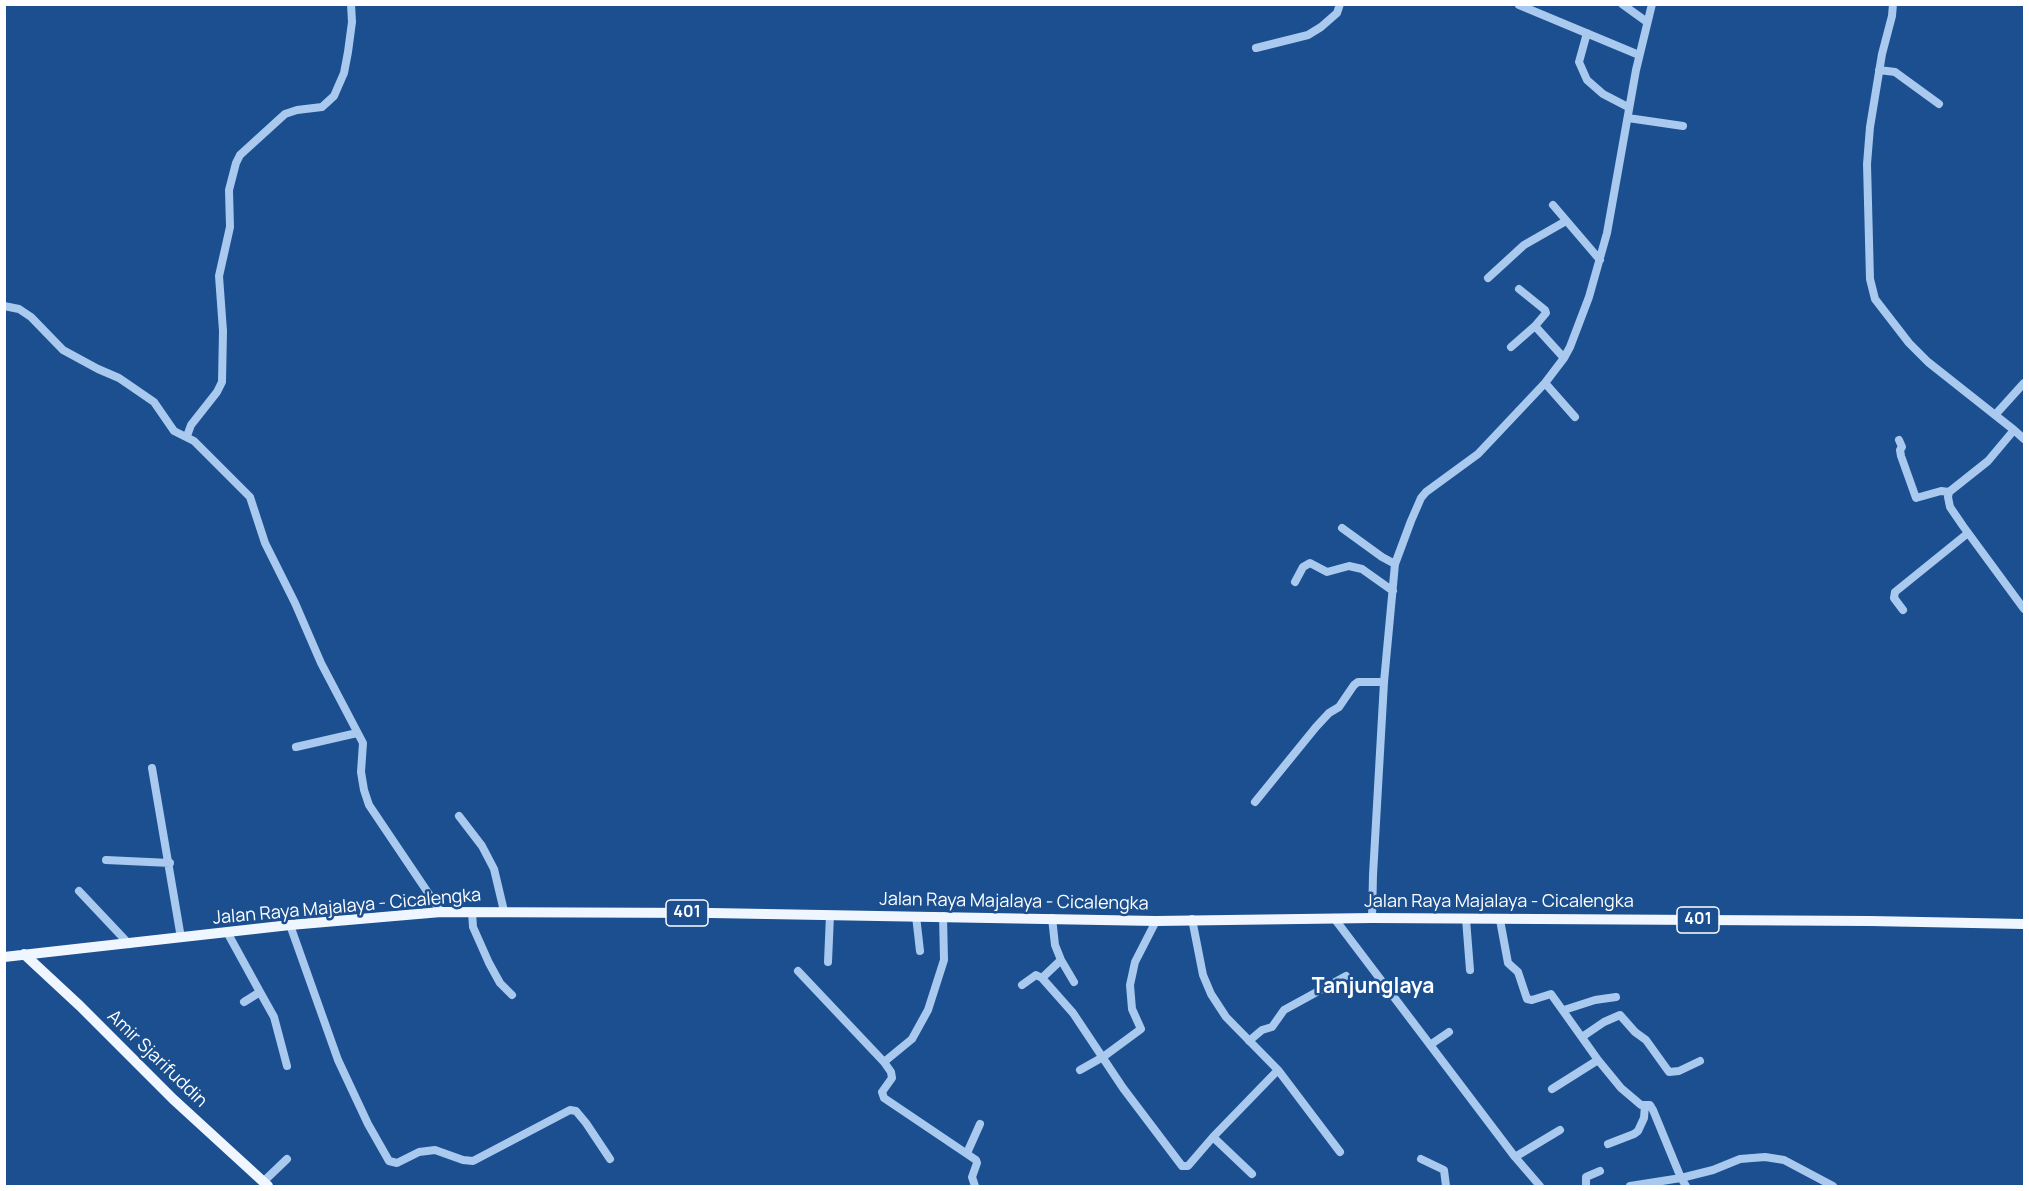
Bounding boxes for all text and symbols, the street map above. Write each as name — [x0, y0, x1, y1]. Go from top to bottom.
street label: Jalan Raya Majalaya - Cicalengka — [212, 885, 482, 929]
street label: Jalan Raya Majalaya - Cicalengka — [879, 889, 1149, 915]
street label: Jalan Raya Majalaya - Cicalengka — [1364, 891, 1634, 913]
road number: 401 — [666, 900, 708, 926]
road number: 401 — [1677, 907, 1719, 933]
district label: Tanjunglaya — [1312, 974, 1434, 1000]
street label: Amir Sjarifuddin — [103, 1006, 211, 1112]

